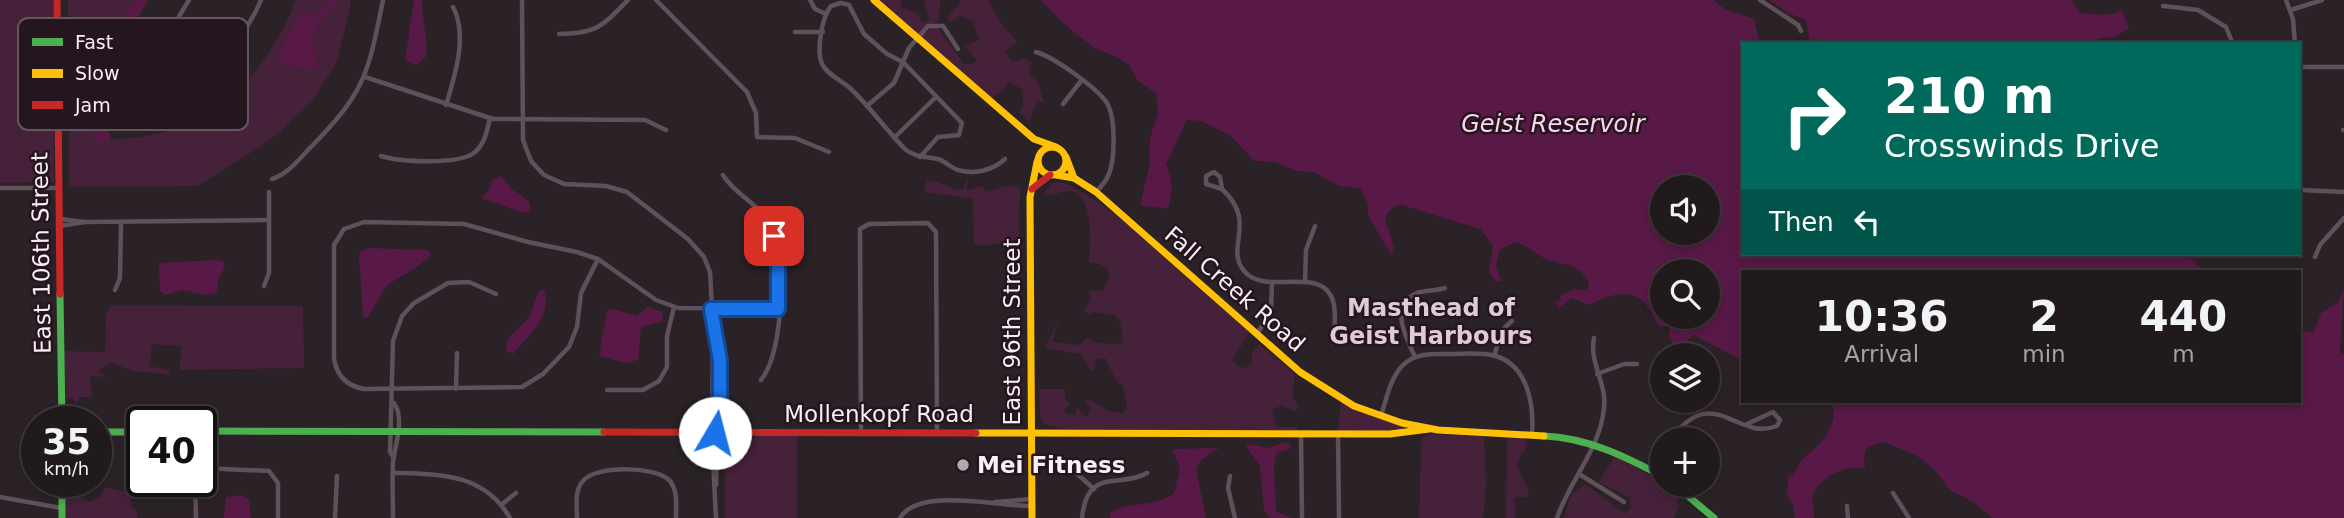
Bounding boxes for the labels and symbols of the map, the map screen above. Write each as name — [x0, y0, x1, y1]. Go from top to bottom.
legend — [18, 18, 248, 130]
text: Fast — [75, 31, 113, 53]
text: Slow — [75, 62, 120, 84]
text: Jam — [74, 94, 111, 116]
water label: Geist Reservoir — [1461, 110, 1647, 138]
street label: East 106th Street — [26, 152, 56, 354]
pin — [744, 206, 804, 266]
street label: Fall Creek Road — [1160, 221, 1310, 357]
street label: East 96th Street — [999, 239, 1025, 426]
district label: Masthead of Geist Harbours — [1329, 294, 1533, 350]
position arrow — [678, 396, 752, 470]
street label: Mollenkopf Road — [784, 401, 974, 427]
speed limit sign: 40 — [126, 406, 217, 497]
place label: Mei Fitness — [977, 452, 1125, 478]
marker: Mei Fitness — [955, 457, 971, 473]

